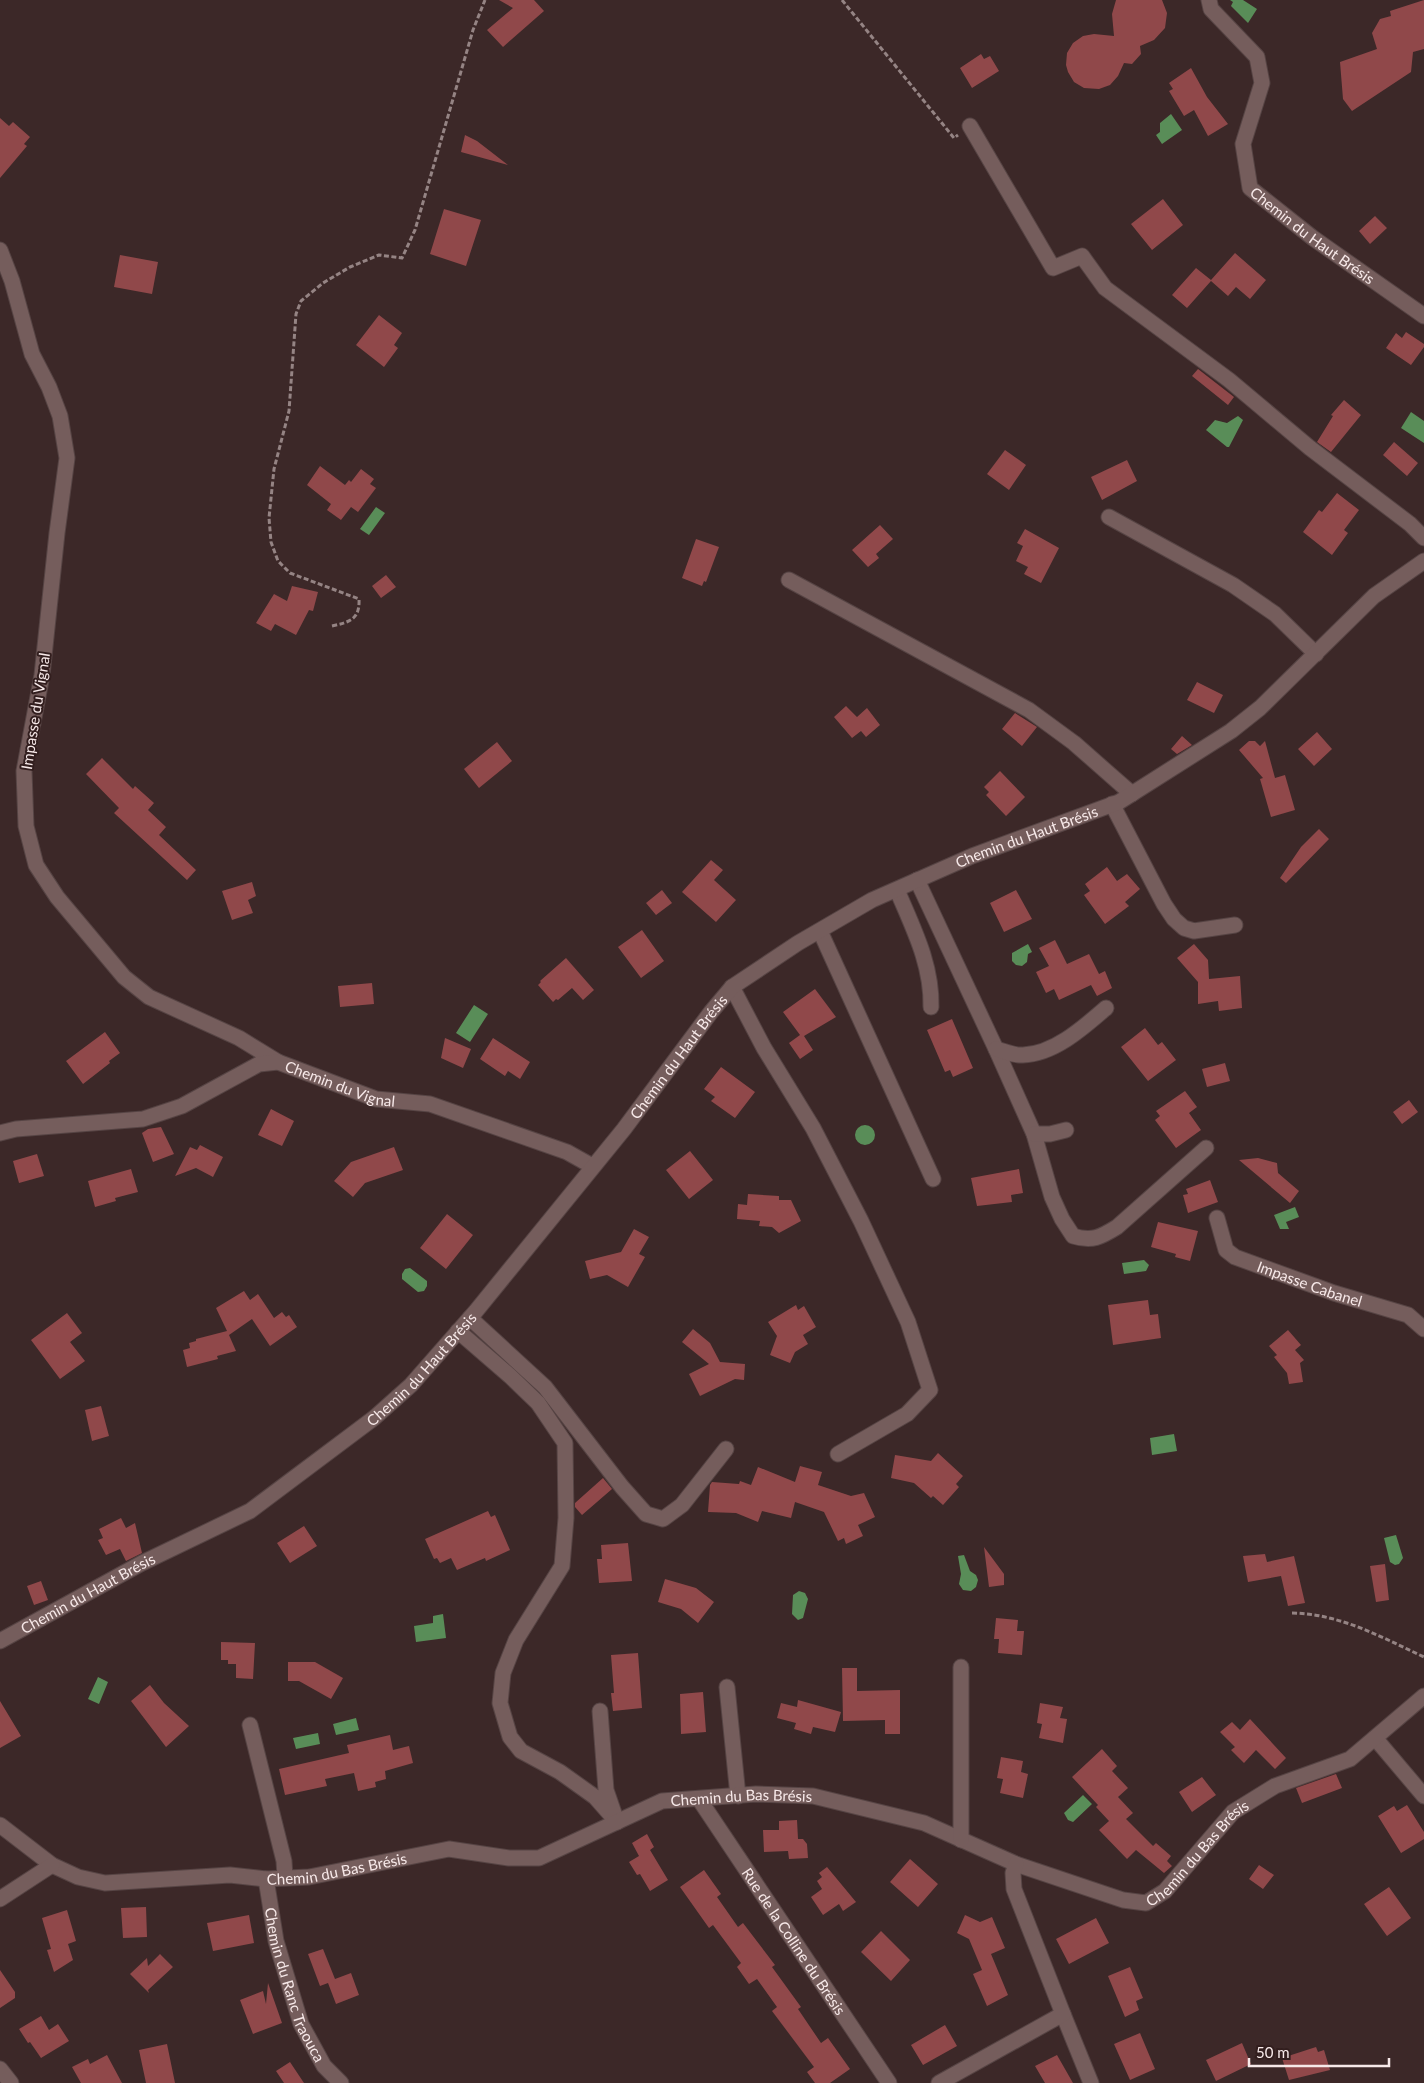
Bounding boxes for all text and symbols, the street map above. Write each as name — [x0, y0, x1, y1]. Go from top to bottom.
street label: Chemin du Haut Brésis — [1247, 183, 1378, 287]
street label: Impasse du Vignal — [17, 651, 53, 771]
street label: Chemin du Haut Brésis — [952, 802, 1100, 871]
street label: Chemin du Haut Brésis — [626, 991, 731, 1122]
street label: Chemin du Vignal — [283, 1057, 396, 1110]
street label: Impasse Cabanel — [1255, 1257, 1365, 1310]
street label: Chemin du Haut Brésis — [363, 1309, 480, 1430]
street label: Chemin du Haut Brésis — [17, 1549, 158, 1637]
street label: Chemin du Bas Brésis — [670, 1785, 812, 1809]
street label: Chemin du Bas Brésis — [1142, 1796, 1252, 1910]
street label: Chemin du Bas Brésis — [266, 1849, 408, 1888]
street label: Rue de la Colline du Brésis — [738, 1864, 850, 2018]
street label: Chemin du Ranc Traouca — [262, 1906, 329, 2065]
scale bar — [1249, 2036, 1389, 2068]
text: 50 m — [1256, 2043, 1290, 2061]

